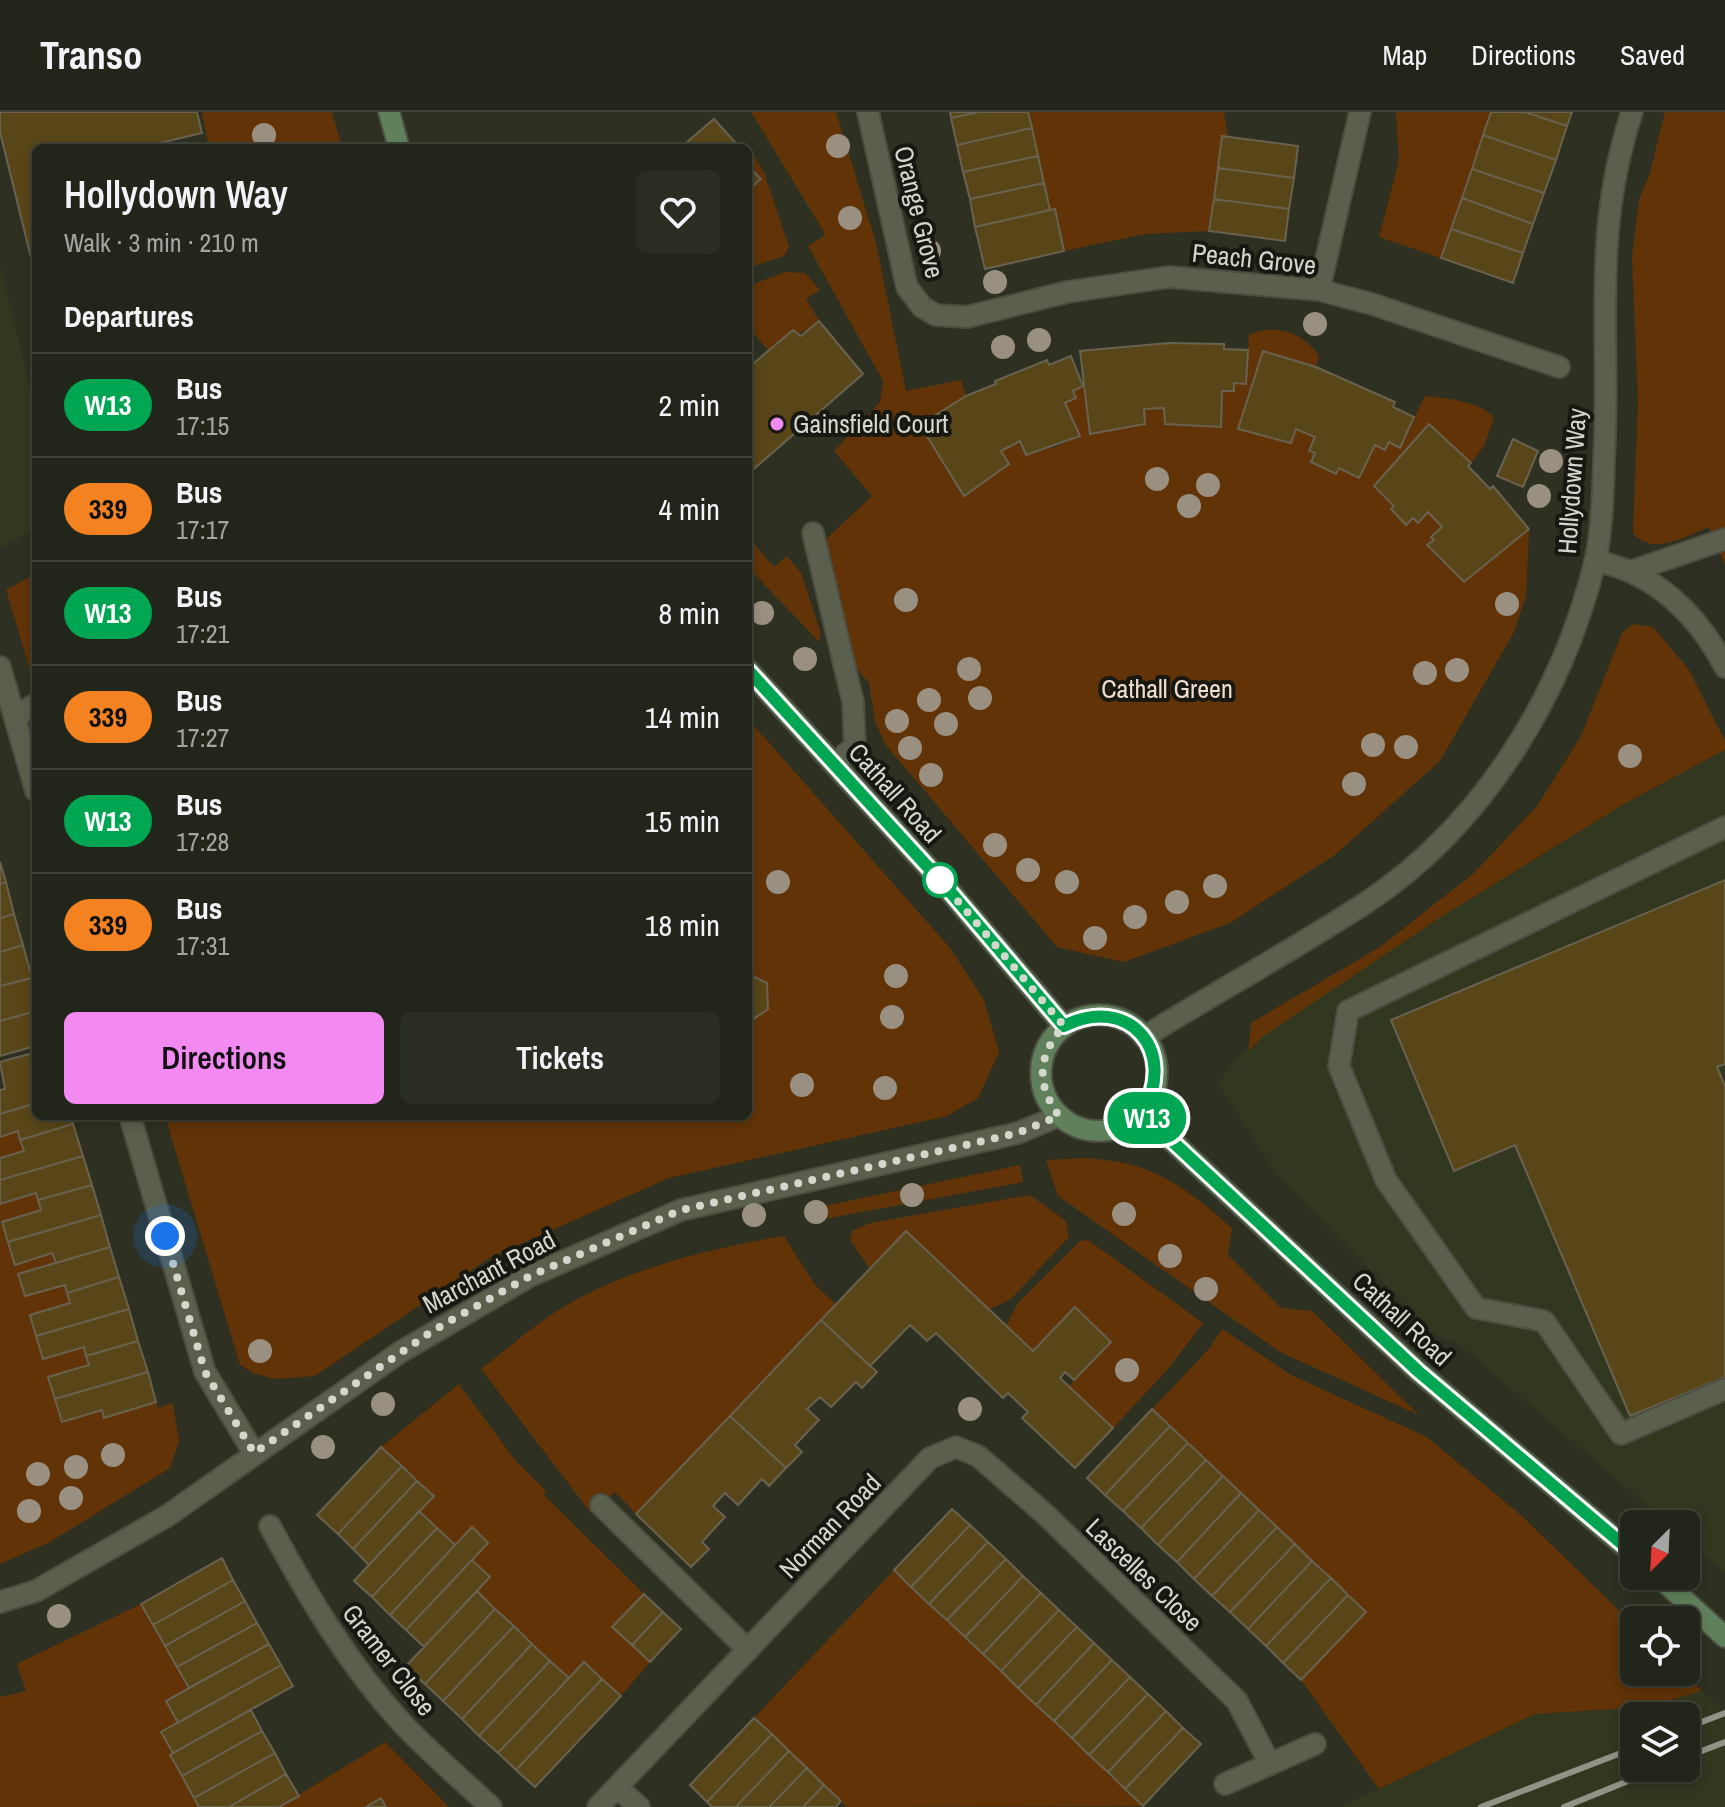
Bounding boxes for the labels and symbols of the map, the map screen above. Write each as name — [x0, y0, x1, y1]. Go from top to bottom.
street label: Orange Grove — [886, 142, 953, 282]
street label: Peach Grove — [1190, 235, 1318, 282]
place label: Gainsfield Court — [793, 406, 948, 441]
street label: Hollydown Way — [1549, 407, 1594, 555]
marker: Gainsfield Court — [768, 415, 786, 433]
park label: Cathall Green — [1101, 671, 1233, 706]
street label: Cathall Road — [841, 735, 950, 850]
unlabelled marker — [923, 863, 957, 897]
line badge: W13 — [1101, 1092, 1193, 1144]
your location — [145, 1216, 185, 1256]
street label: Marchant Road — [416, 1222, 561, 1321]
street label: Cathall Road — [1345, 1264, 1459, 1373]
street label: Norman Road — [771, 1466, 888, 1586]
street label: Lascelles Close — [1078, 1510, 1210, 1639]
north arrow — [1620, 1510, 1700, 1590]
street label: Gramer Close — [335, 1597, 444, 1723]

